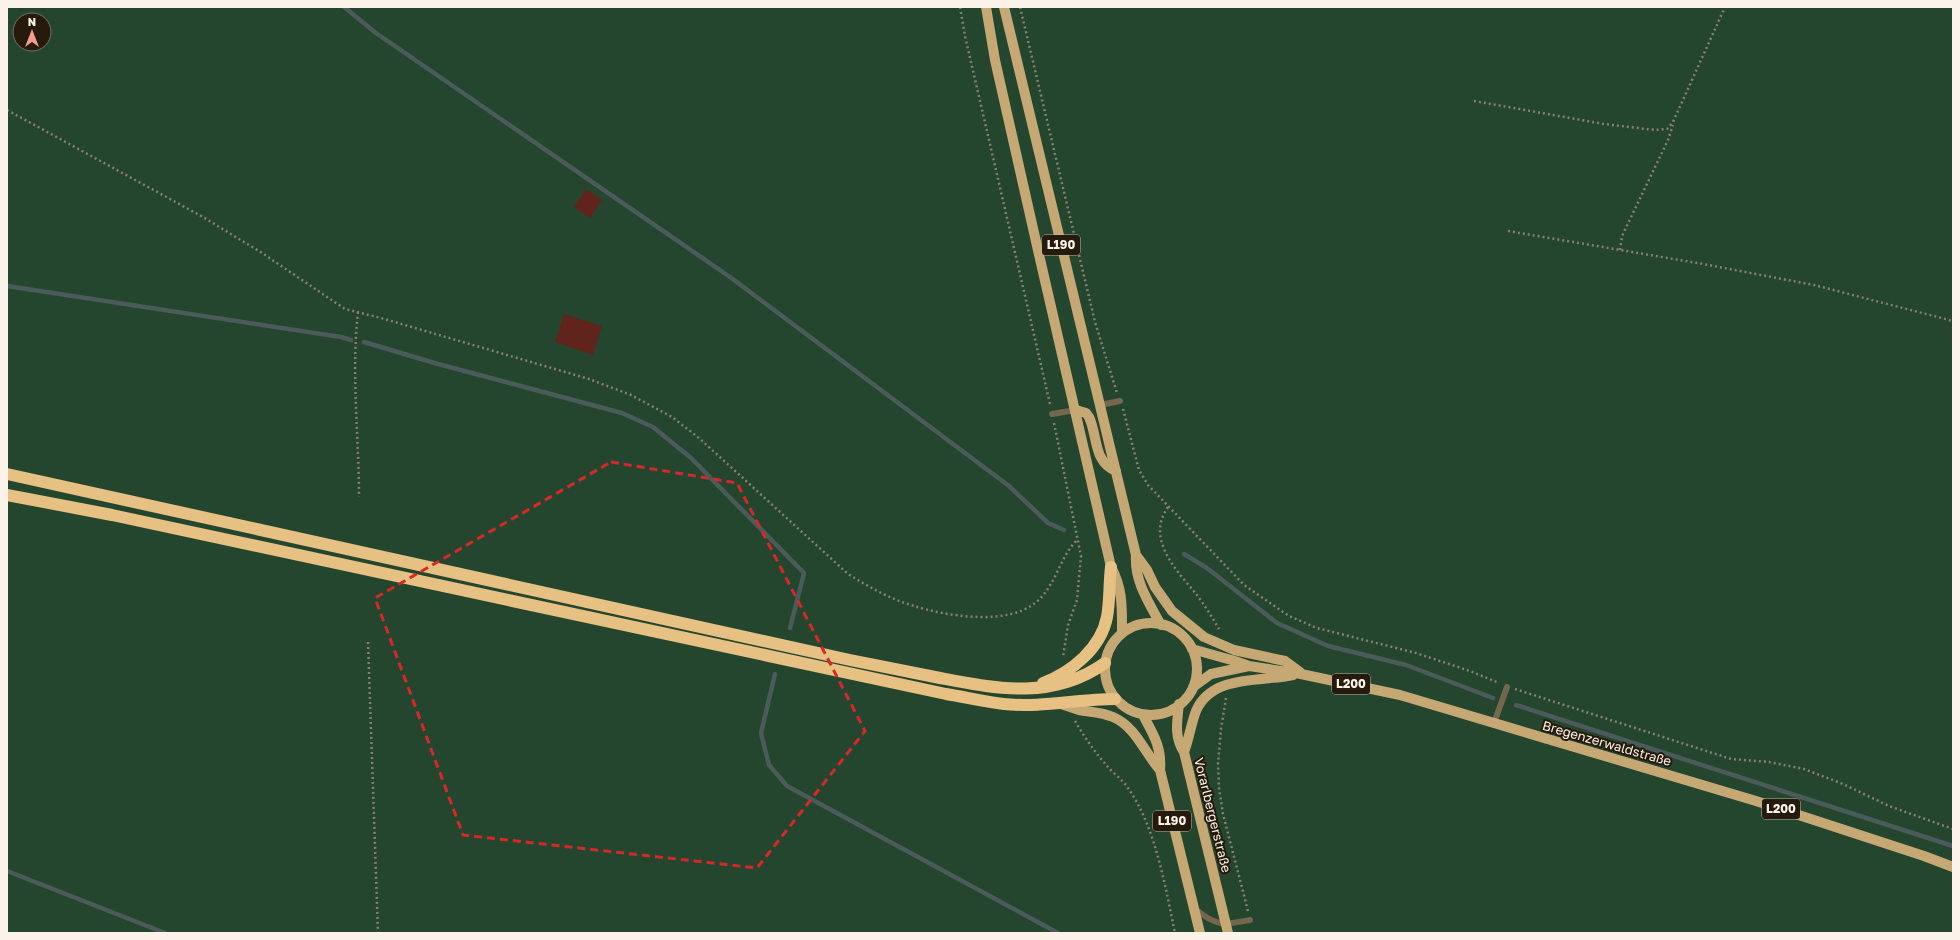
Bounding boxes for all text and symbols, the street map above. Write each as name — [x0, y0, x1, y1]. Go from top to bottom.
north arrow — [12, 12, 52, 52]
text: N — [28, 15, 36, 28]
road number: L190 — [1042, 235, 1080, 255]
road number: L200 — [1332, 674, 1370, 694]
street label: Bregenzerwaldstraße — [1541, 717, 1673, 769]
street label: Vorarlbergerstraße — [1191, 756, 1235, 874]
road number: L200 — [1762, 799, 1800, 819]
road number: L190 — [1153, 811, 1191, 831]

